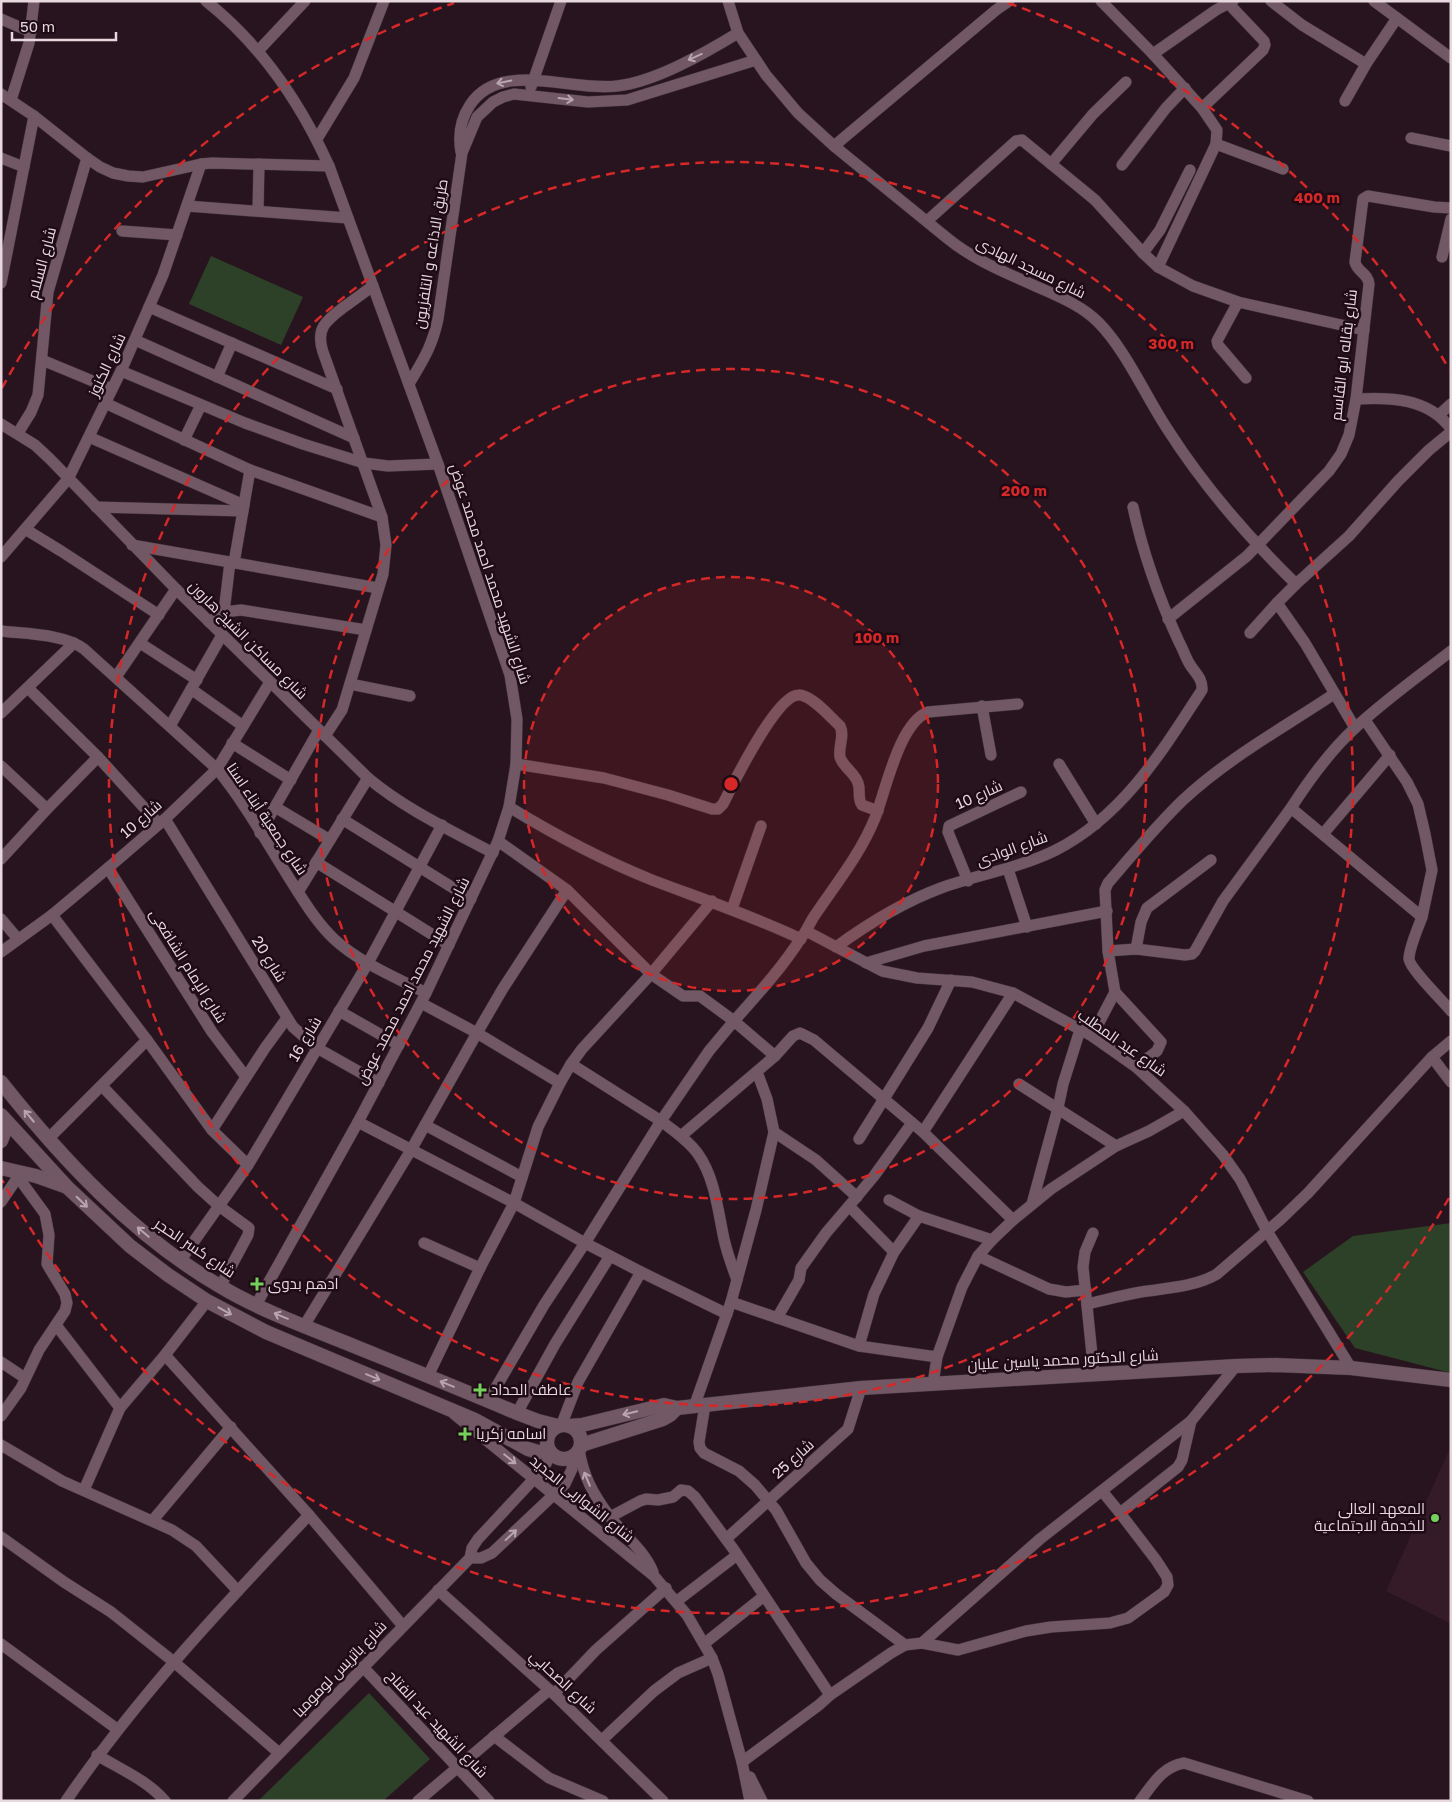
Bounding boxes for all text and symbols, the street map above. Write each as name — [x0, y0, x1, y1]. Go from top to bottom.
scale bar — [12, 10, 116, 42]
text: 50 m — [20, 17, 55, 35]
one-way arrow — [688, 53, 703, 63]
one-way arrow — [496, 78, 512, 88]
one-way arrow — [557, 94, 573, 104]
street label: طريق الاذاعه و التلفزيون — [409, 178, 453, 330]
text: 400 m — [1294, 188, 1340, 206]
street label: شارع السلام — [23, 225, 62, 301]
street label: شارع مسجد الهادى — [973, 233, 1089, 304]
street label: شارع بقاله ابو القاسم — [1326, 288, 1363, 422]
street label: شارع الكنوز — [83, 330, 131, 401]
text: 300 m — [1148, 334, 1194, 352]
street label: شارع الشهيد محمد احمد محمد عوض — [444, 461, 535, 687]
text: 200 m — [1001, 481, 1047, 499]
street label: شارع مساكن الشيخ هارون — [183, 576, 312, 705]
text: 100 m — [855, 628, 899, 646]
street label: شارع جمعية أبناء اسنا — [221, 759, 312, 880]
centre of rings — [722, 775, 740, 793]
street label: شارع 10 — [952, 776, 1006, 815]
street label: شارع 10 — [116, 795, 167, 844]
street label: شارع الوادى — [974, 827, 1051, 872]
street label: شارع الشهيد محمد احمد محمد عوض — [352, 874, 475, 1089]
street label: شارع الإمام الشافعى — [144, 905, 231, 1027]
street label: شارع 20 — [246, 932, 291, 986]
street label: شارع عبد المطلب — [1073, 1005, 1170, 1082]
street label: شارع 16 — [284, 1013, 327, 1066]
one-way arrow — [24, 1109, 35, 1122]
one-way arrow — [76, 1196, 88, 1208]
street label: شارع كسر الحجر — [149, 1213, 239, 1283]
one-way arrow — [136, 1226, 149, 1238]
place label: ادهم بدوى — [268, 1274, 339, 1294]
marker: ادهم بدوى — [250, 1277, 264, 1291]
one-way arrow — [217, 1306, 232, 1316]
one-way arrow — [274, 1311, 289, 1321]
street label: شارع الدكتور محمد ياسين عليان — [967, 1345, 1159, 1376]
one-way arrow — [365, 1372, 380, 1382]
one-way arrow — [440, 1379, 455, 1388]
place label: عاطف الحداد — [491, 1380, 572, 1398]
marker: عاطف الحداد — [473, 1383, 487, 1397]
one-way arrow — [622, 1409, 638, 1418]
place label: اسامه زكريا — [476, 1424, 546, 1443]
marker: اسامه زكريا — [458, 1427, 472, 1441]
street label: شارع 25 — [768, 1435, 819, 1484]
street label: شارع الشواربى الجديد — [525, 1451, 638, 1548]
one-way arrow — [503, 1454, 516, 1465]
one-way arrow — [581, 1472, 591, 1487]
place label: المعهد العالى للخدمة الاجتماعية — [1314, 1499, 1425, 1534]
marker: المعهد العالى للخدمة الاجتماعية — [1429, 1512, 1441, 1524]
one-way arrow — [504, 1529, 517, 1541]
street label: شارع باتريس لومومبا — [289, 1616, 392, 1722]
street label: شارع الصحابي — [524, 1646, 601, 1720]
street label: شارع الشهيد عبد الفتاح — [381, 1666, 492, 1783]

